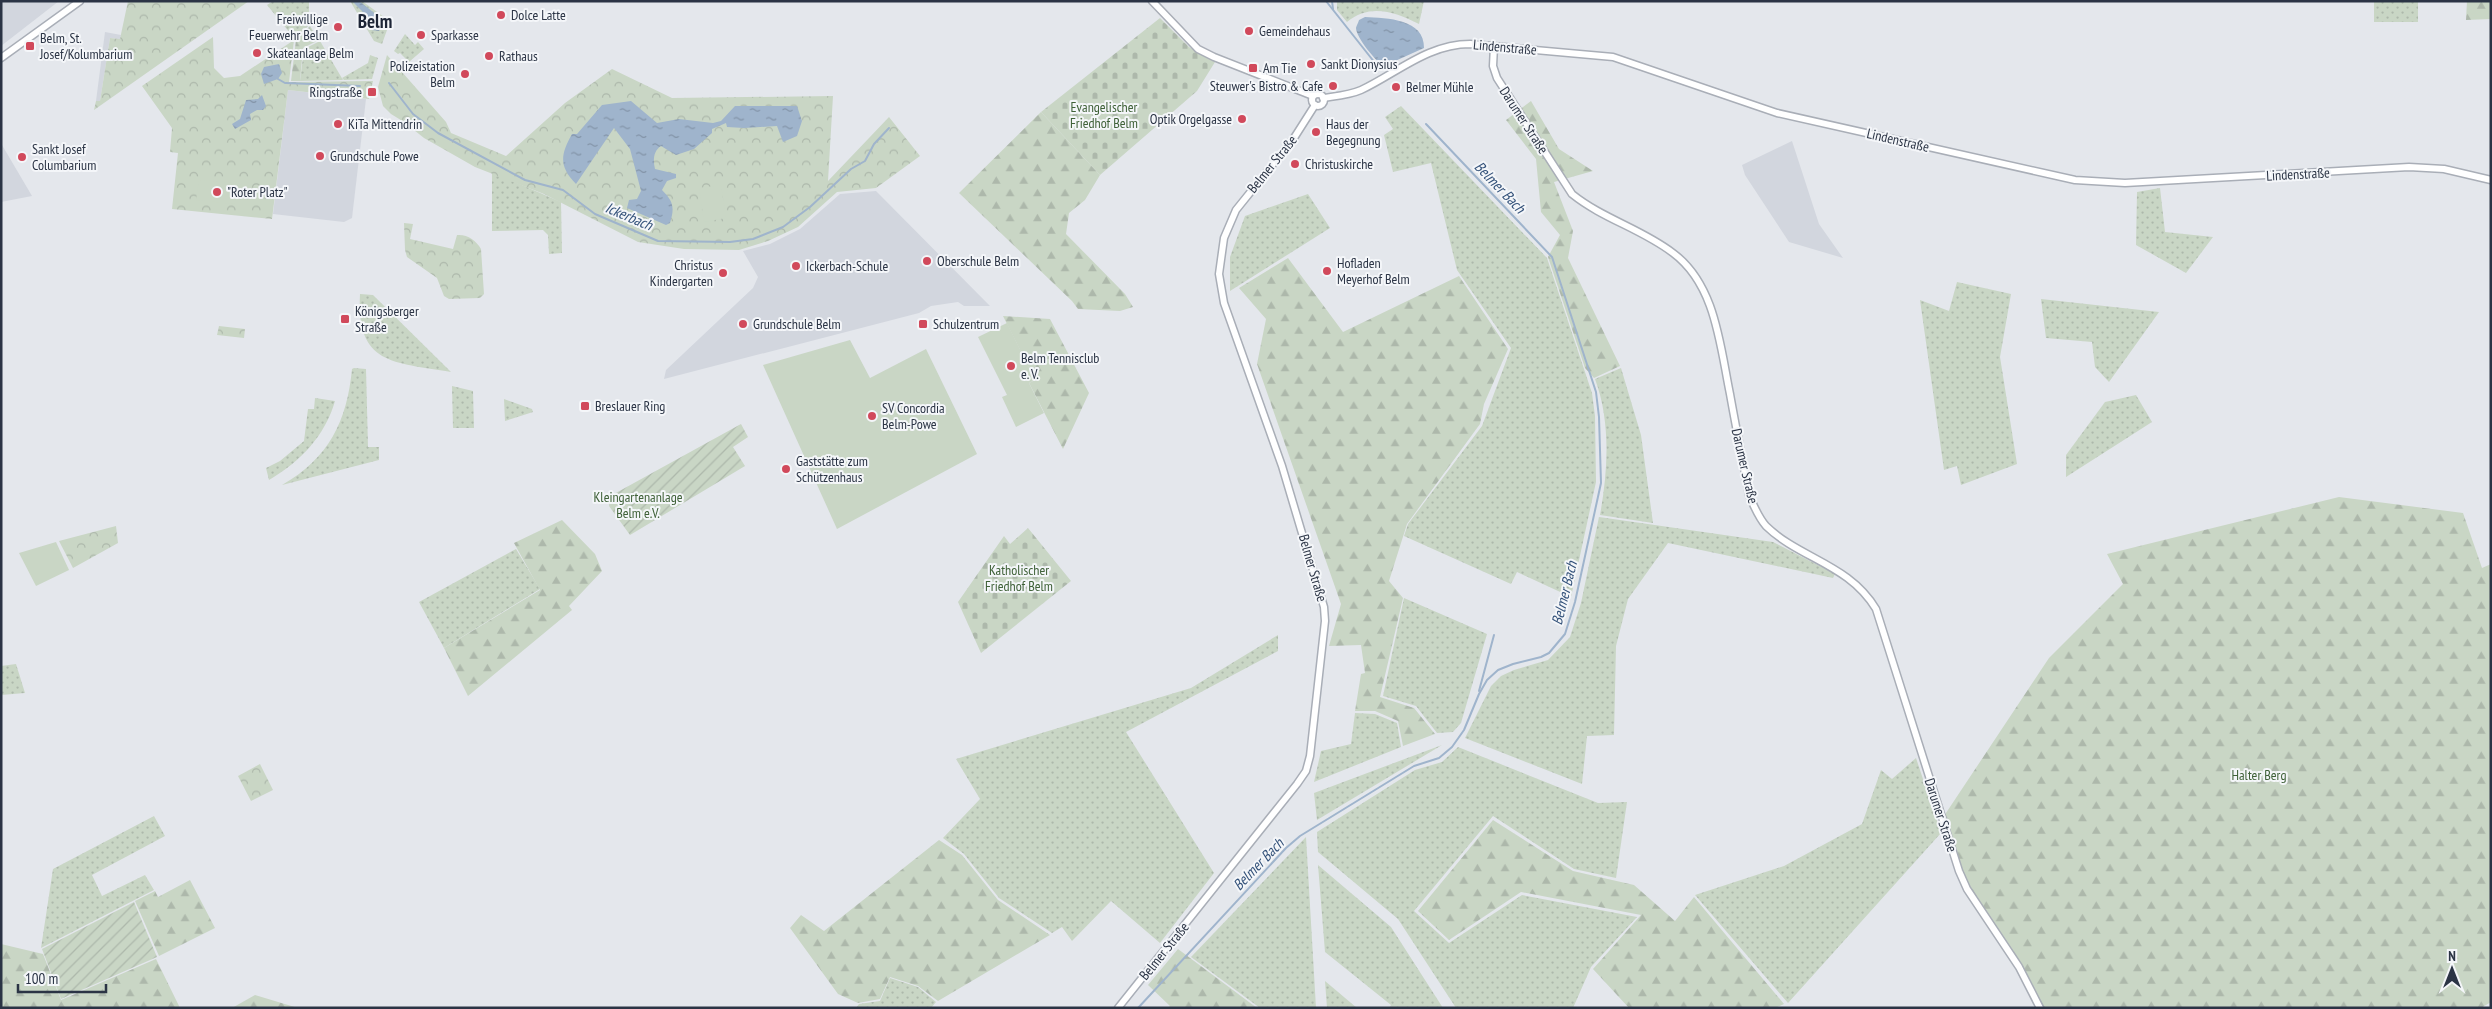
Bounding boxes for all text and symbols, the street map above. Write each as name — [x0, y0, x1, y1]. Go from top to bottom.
place label: Dolce Latte — [511, 6, 566, 24]
district label: Belm — [358, 9, 392, 33]
marker: Dolce Latte — [495, 9, 507, 21]
place label: Freiwillige Feuerwehr Belm — [249, 10, 328, 44]
marker: Freiwillige Feuerwehr Belm — [332, 21, 344, 33]
place label: Gemeindehaus — [1259, 22, 1330, 40]
marker: Gemeindehaus — [1243, 25, 1255, 37]
place label: Sparkasse — [431, 26, 479, 44]
place label: Belm, St. Josef/Kolumbarium — [39, 29, 132, 63]
marker: Sparkasse — [415, 29, 427, 41]
street label: Lindenstraße — [1473, 35, 1538, 59]
marker: Belm, St. Josef/Kolumbarium — [24, 40, 36, 52]
place label: Skateanlage Belm — [267, 44, 354, 62]
marker: Skateanlage Belm — [251, 47, 263, 59]
place label: Rathaus — [499, 47, 538, 65]
marker: Rathaus — [483, 50, 495, 62]
place label: Sankt Dionysius — [1321, 55, 1398, 73]
place label: Polizeistation Belm — [390, 57, 455, 91]
marker: Sankt Dionysius — [1305, 58, 1317, 70]
place label: Am Tie — [1263, 59, 1297, 77]
marker: Am Tie — [1247, 62, 1259, 74]
marker: Polizeistation Belm — [459, 68, 471, 80]
place label: Steuwer's Bistro & Cafe — [1210, 77, 1323, 95]
place label: Belmer Mühle — [1406, 78, 1474, 96]
marker: Steuwer's Bistro & Cafe — [1327, 80, 1339, 92]
marker: Belmer Mühle — [1390, 81, 1402, 93]
place label: Ringstraße — [309, 83, 362, 101]
street label: Darumer Straße — [1496, 83, 1552, 157]
marker: Ringstraße — [366, 86, 378, 98]
park label: Evangelischer Friedhof Belm — [1070, 98, 1138, 132]
place label: Optik Orgelgasse — [1150, 110, 1232, 128]
marker: Optik Orgelgasse — [1236, 113, 1248, 125]
place label: KiTa Mittendrin — [348, 115, 422, 133]
place label: Haus der Begegnung — [1326, 115, 1380, 149]
marker: KiTa Mittendrin — [332, 118, 344, 130]
street label: Lindenstraße — [1865, 124, 1931, 156]
marker: Haus der Begegnung — [1310, 126, 1322, 138]
street label: Belmer Straße — [1243, 131, 1301, 197]
place label: Sankt Josef Columbarium — [32, 140, 96, 174]
place label: Grundschule Powe — [330, 147, 419, 165]
marker: Grundschule Powe — [314, 150, 326, 162]
marker: Sankt Josef Columbarium — [16, 151, 28, 163]
place label: Christuskirche — [1305, 155, 1373, 173]
water label: Belmer Bach — [1471, 157, 1530, 218]
marker: Christuskirche — [1289, 158, 1301, 170]
street label: Lindenstraße — [2266, 163, 2330, 185]
place label: "Roter Platz" — [227, 183, 288, 201]
marker: "Roter Platz" — [211, 186, 223, 198]
water label: Ickerbach — [603, 198, 657, 235]
place label: Oberschule Belm — [937, 252, 1019, 270]
place label: Hofladen Meyerhof Belm — [1337, 254, 1410, 288]
marker: Oberschule Belm — [921, 255, 933, 267]
place label: Christus Kindergarten — [650, 256, 713, 290]
place label: Ickerbach-Schule — [806, 257, 889, 275]
marker: Ickerbach-Schule — [790, 260, 802, 272]
marker: Hofladen Meyerhof Belm — [1321, 265, 1333, 277]
marker: Christus Kindergarten — [717, 267, 729, 279]
place label: Königsberger Straße — [355, 302, 419, 336]
marker: Königsberger Straße — [339, 313, 351, 325]
place label: Grundschule Belm — [753, 315, 841, 333]
place label: Schulzentrum — [933, 315, 999, 333]
marker: Grundschule Belm — [737, 318, 749, 330]
marker: Schulzentrum — [917, 318, 929, 330]
place label: Belm Tennisclub e. V. — [1021, 349, 1099, 383]
marker: Belm Tennisclub e. V. — [1005, 360, 1017, 372]
place label: Breslauer Ring — [595, 397, 665, 415]
place label: SV Concordia Belm-Powe — [882, 399, 945, 433]
marker: Breslauer Ring — [579, 400, 591, 412]
marker: SV Concordia Belm-Powe — [866, 410, 878, 422]
street label: Darumer Straße — [1728, 427, 1762, 505]
place label: Gaststätte zum Schützenhaus — [796, 452, 868, 486]
marker: Gaststätte zum Schützenhaus — [780, 463, 792, 475]
park label: Kleingartenanlage Belm e.V. — [593, 488, 683, 522]
street label: Belmer Straße — [1295, 532, 1331, 604]
water label: Belmer Bach — [1547, 558, 1581, 627]
park label: Katholischer Friedhof Belm — [985, 561, 1053, 595]
park label: Halter Berg — [2232, 766, 2286, 784]
street label: Darumer Straße — [1921, 776, 1961, 854]
water label: Belmer Bach — [1229, 833, 1288, 894]
street label: Belmer Straße — [1135, 918, 1193, 984]
north arrow — [2427, 944, 2477, 994]
text: N — [2448, 947, 2456, 965]
scale bar — [18, 962, 105, 994]
text: 100 m — [25, 969, 58, 988]

